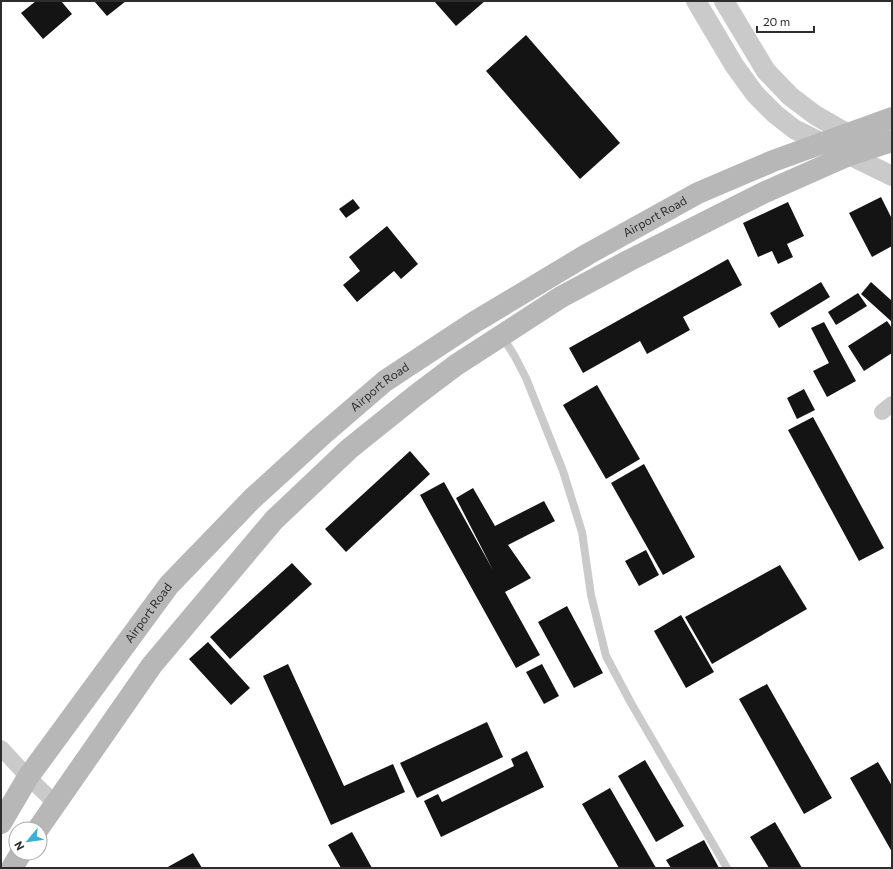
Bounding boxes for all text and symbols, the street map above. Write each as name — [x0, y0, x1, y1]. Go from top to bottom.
scale bar — [757, 8, 814, 34]
text: 20 m — [763, 14, 790, 28]
street label: Airport Road — [620, 193, 689, 239]
street label: Airport Road — [347, 359, 411, 414]
street label: Airport Road — [121, 580, 174, 645]
north arrow — [8, 821, 48, 861]
text: N — [11, 839, 27, 853]

